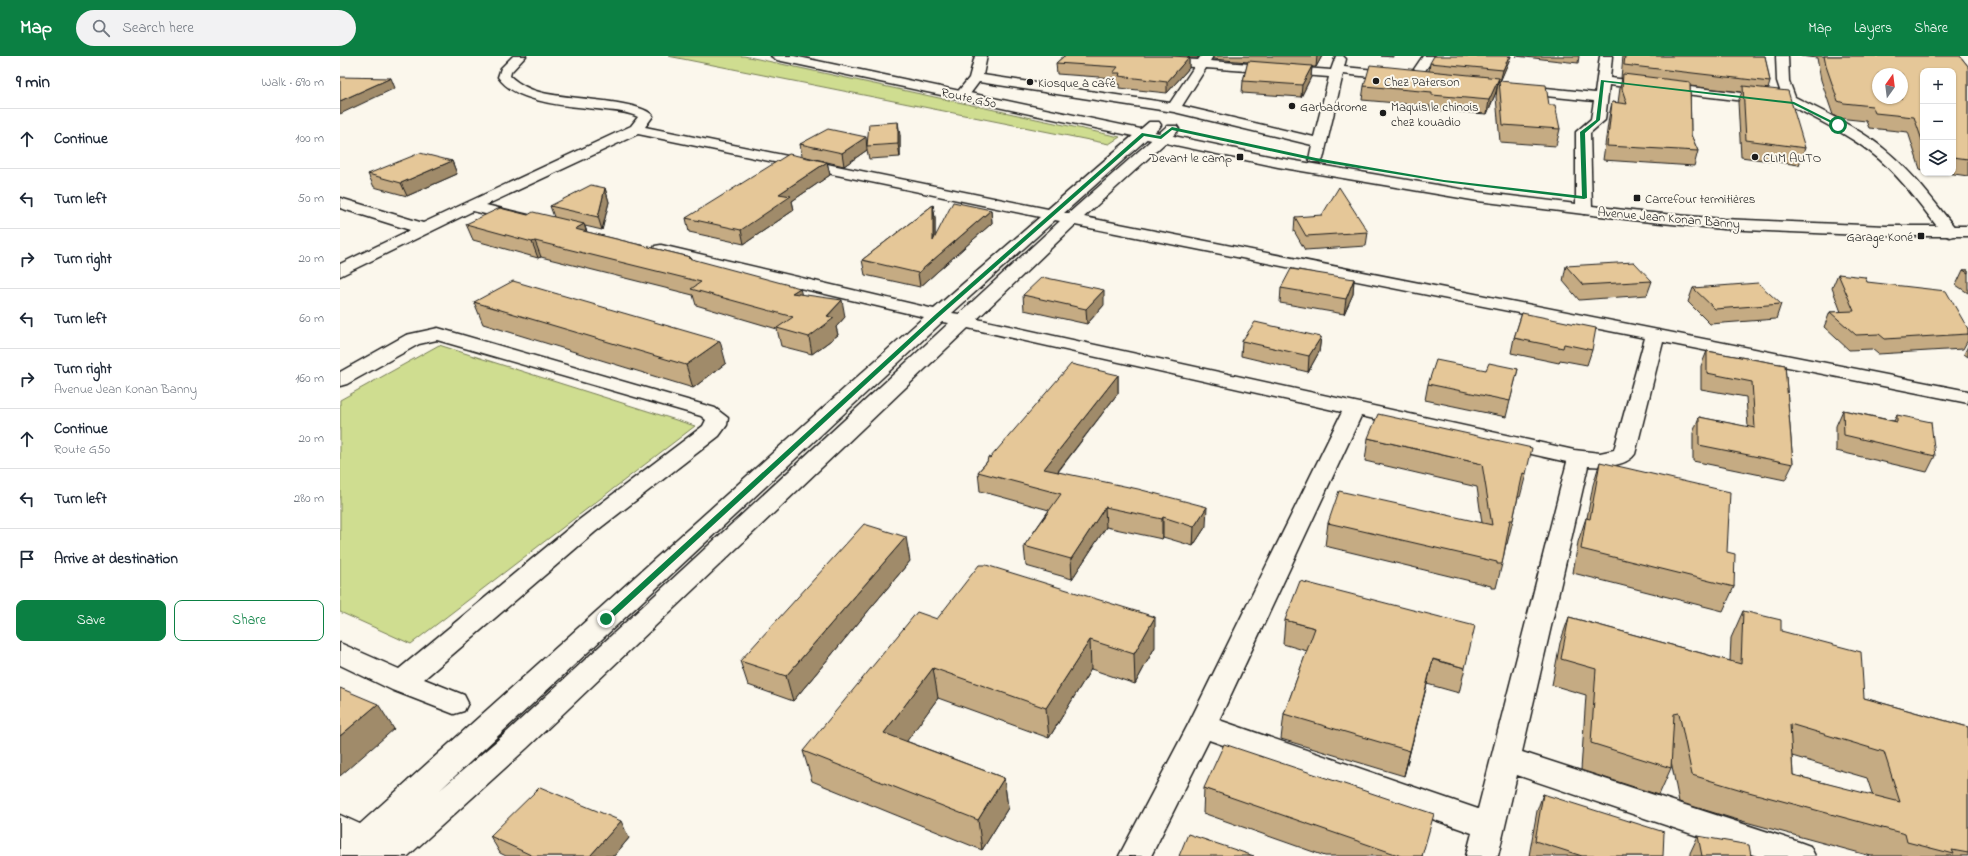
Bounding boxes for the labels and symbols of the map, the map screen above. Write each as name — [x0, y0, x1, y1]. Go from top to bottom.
north arrow — [1872, 68, 1908, 104]
place label: Chez Paterson — [1384, 73, 1460, 92]
place label: Kiosque à café — [1038, 74, 1116, 93]
marker: Chez Paterson — [1371, 76, 1381, 86]
marker: Kiosque à café — [1025, 77, 1035, 87]
street label: Route G50 — [939, 83, 998, 114]
place label: Garbadrome — [1300, 98, 1367, 117]
place label: Maquis le chinois chez kouadio — [1391, 98, 1479, 132]
marker: Garbadrome — [1287, 101, 1297, 111]
marker: Maquis le chinois chez kouadio — [1378, 108, 1388, 118]
route start — [1829, 116, 1847, 134]
place label: Devant le camp — [1148, 149, 1232, 168]
place label: CLIM AUTO — [1763, 149, 1821, 168]
marker: Devant le camp — [1235, 152, 1245, 162]
marker: CLIM AUTO — [1750, 152, 1760, 162]
place label: Carrefour termitières — [1645, 190, 1756, 209]
marker: Carrefour termitières — [1632, 193, 1642, 203]
street label: Avenue Jean Konan Banny — [1597, 203, 1741, 235]
place label: Garage Koné — [1847, 228, 1913, 248]
marker: Garage Koné — [1916, 231, 1926, 241]
route end — [597, 610, 615, 628]

